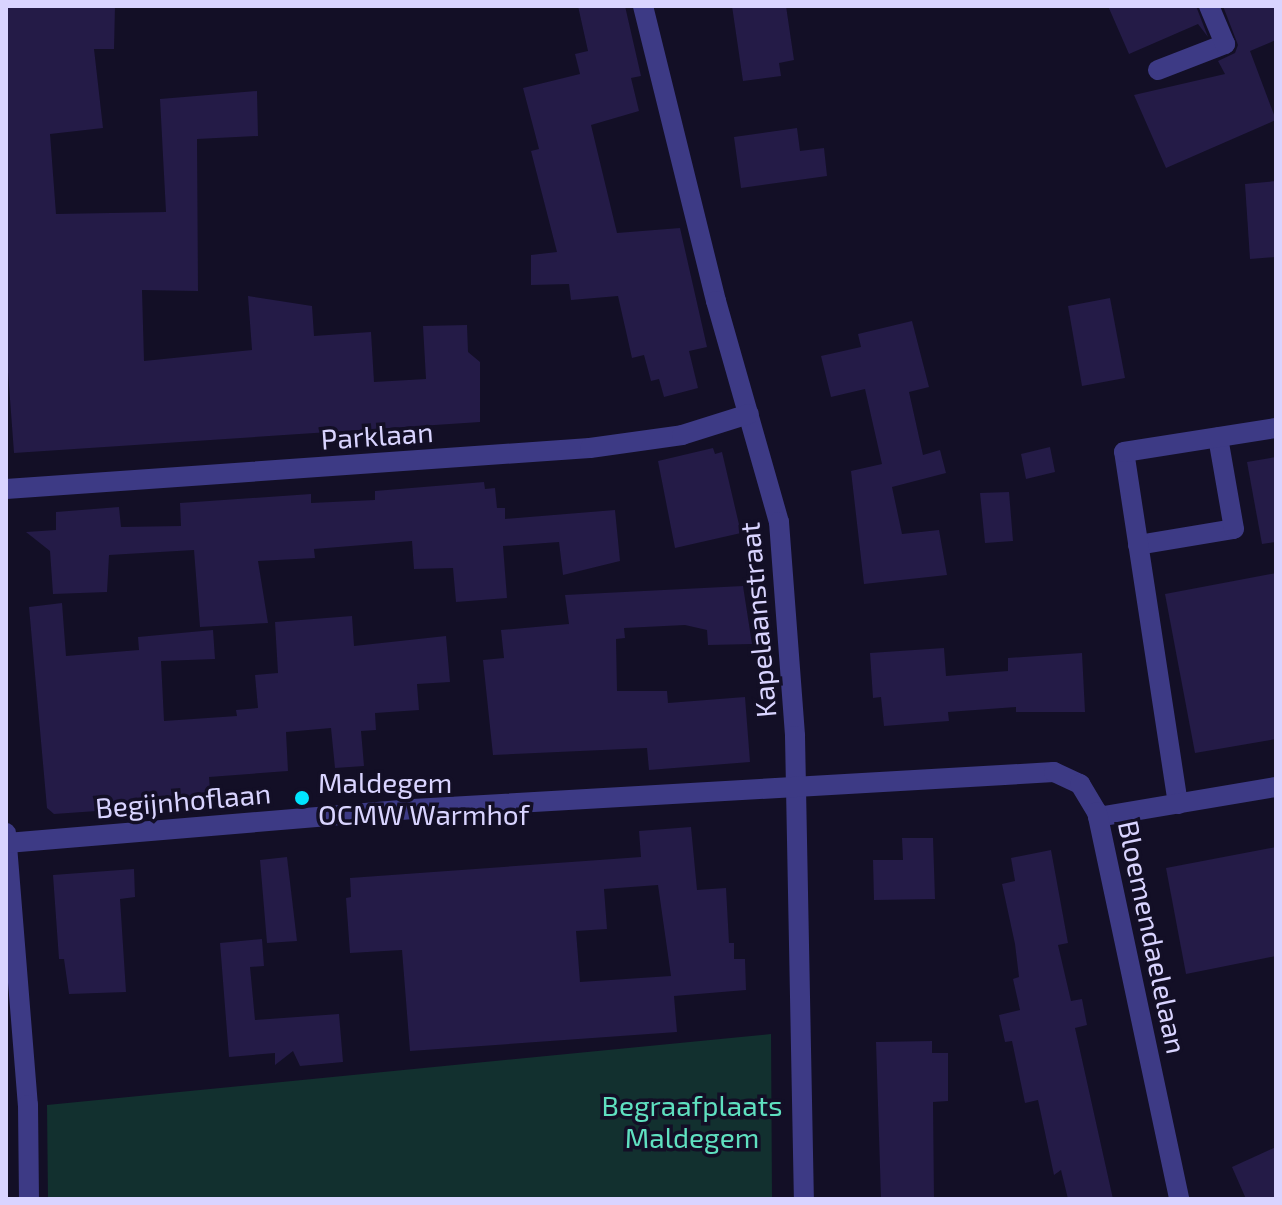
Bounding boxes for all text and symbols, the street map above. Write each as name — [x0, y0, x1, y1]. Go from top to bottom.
street label: Parklaan — [320, 414, 434, 456]
street label: Kapelaanstraat — [732, 521, 782, 719]
place label: Maldegem OCMW Warmhof — [318, 765, 530, 831]
street label: Begijnhoflaan — [94, 776, 272, 824]
marker: Maldegem OCMW Warmhof — [293, 789, 311, 807]
street label: Bloemendaelelaan — [1112, 817, 1194, 1057]
park label: Begraafplaats Maldegem — [602, 1088, 782, 1154]

